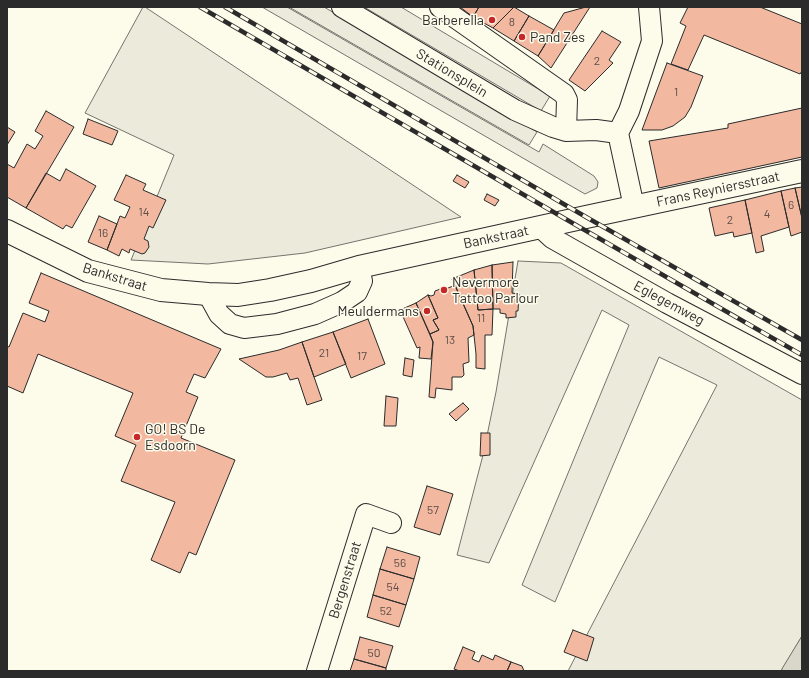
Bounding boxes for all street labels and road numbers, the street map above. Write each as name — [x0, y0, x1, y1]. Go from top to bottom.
street label: Stationsplein — [413, 45, 491, 101]
street label: Frans Reyniersstraat — [655, 168, 781, 210]
street label: Bankstraat — [462, 222, 530, 252]
street label: Bankstraat — [81, 259, 149, 295]
street label: Eglegemweg — [631, 277, 707, 329]
street label: Bergenstraat — [325, 539, 365, 621]

